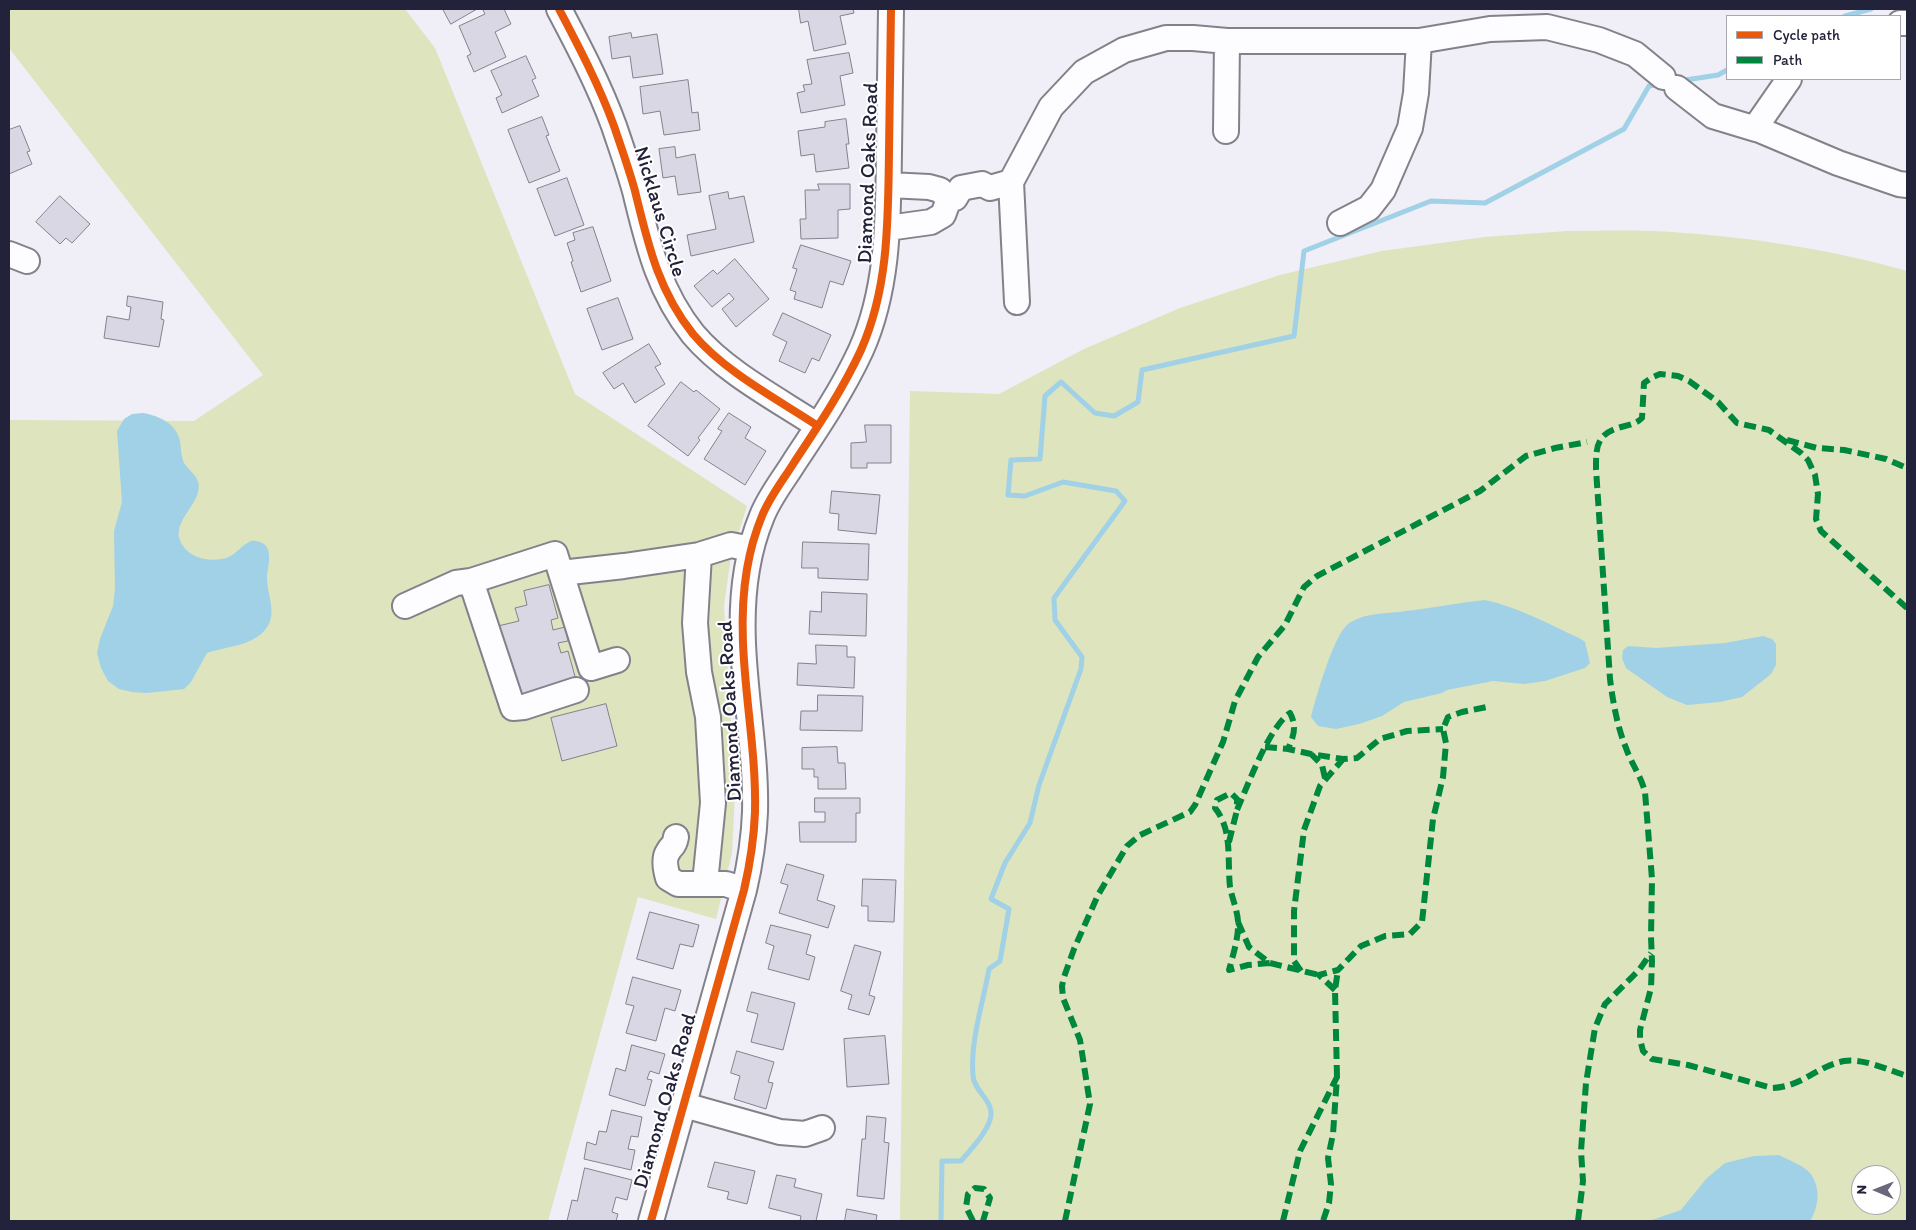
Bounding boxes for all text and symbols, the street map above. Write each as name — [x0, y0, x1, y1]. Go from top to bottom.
legend — [1726, 15, 1901, 80]
text: Cycle path — [1773, 26, 1840, 44]
text: Path — [1773, 51, 1802, 69]
street label: Diamond Oaks Road — [853, 82, 885, 264]
street label: Nicklaus Circle — [627, 144, 691, 280]
street label: Diamond Oaks Road — [714, 620, 748, 802]
street label: Diamond Oaks Road — [629, 1010, 703, 1192]
north arrow — [1851, 1165, 1901, 1215]
text: N — [1853, 1185, 1870, 1195]

